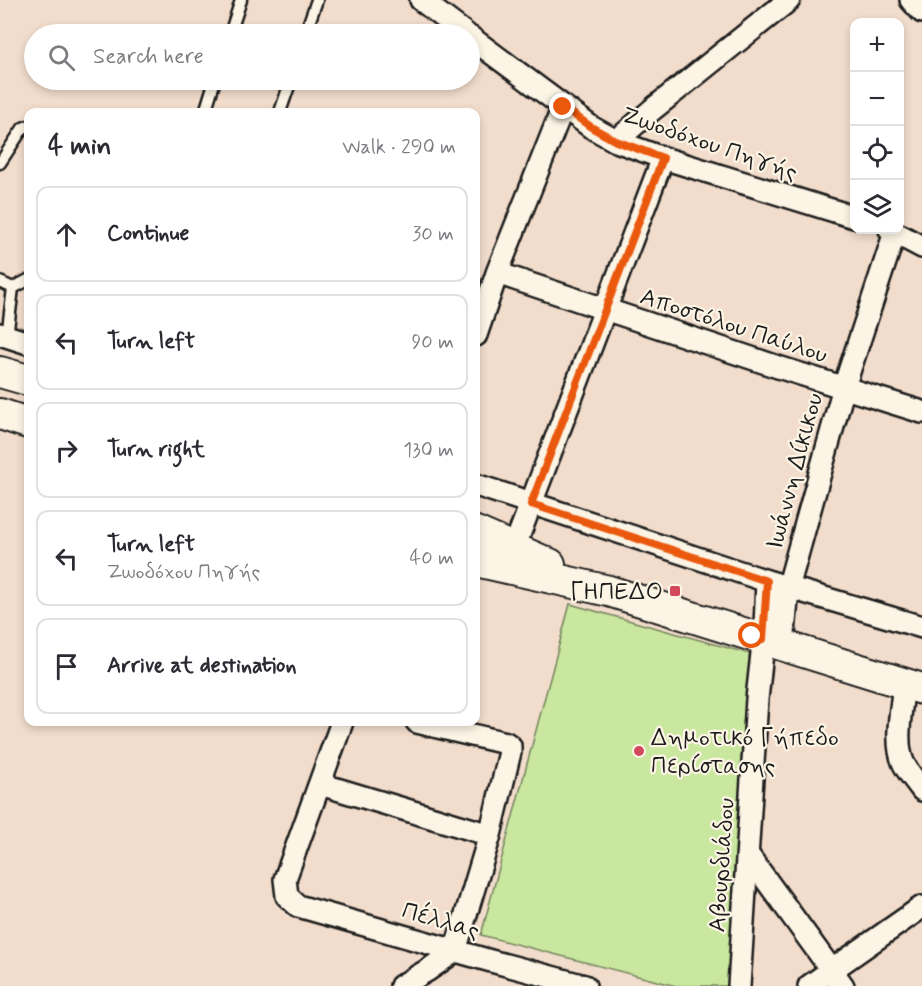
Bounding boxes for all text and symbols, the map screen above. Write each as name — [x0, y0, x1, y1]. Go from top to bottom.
map controls — [850, 18, 904, 234]
button: + — [850, 18, 904, 72]
search box — [24, 24, 480, 90]
icon: search — [45, 41, 78, 74]
text: Search here — [93, 43, 204, 71]
button: − — [850, 72, 904, 126]
route end — [549, 93, 575, 119]
street label: Ζωοδόχου Πηγής — [618, 100, 801, 189]
button: locate — [850, 126, 904, 180]
text: 4 min — [48, 130, 111, 164]
text: Walk · 290 m — [342, 134, 456, 161]
button: layers — [850, 180, 904, 234]
icon: ahead — [50, 218, 83, 251]
text: Continue — [107, 220, 189, 248]
text: 30 m — [412, 221, 454, 248]
street label: Αποστόλου Παύλου — [636, 282, 831, 371]
icon: left — [50, 326, 83, 359]
text: Turn left — [107, 328, 195, 356]
text: 90 m — [411, 329, 454, 356]
street label: Ιωάννη Δίκικου — [760, 390, 831, 553]
icon: right — [50, 434, 83, 467]
text: Turn right — [107, 436, 205, 464]
text: 130 m — [403, 437, 454, 464]
text: Turn left — [107, 531, 195, 559]
icon: left — [50, 542, 83, 575]
text: 40 m — [410, 545, 454, 572]
text: Ζωοδόχου Πηγής — [107, 559, 260, 586]
place label: ΓΗΠΕΔΟ — [570, 577, 663, 608]
marker: ΓΗΠΕΔΟ — [668, 584, 682, 598]
route start — [738, 622, 764, 648]
icon: arrive — [50, 650, 83, 683]
text: Arrive at destination — [107, 652, 297, 680]
place label: Δημοτικό Γήπεδο Περίστασης — [651, 723, 839, 782]
marker: Δημοτικό Γήπεδο Περίστασης — [632, 744, 646, 758]
street label: Αβουρδιάδου — [702, 797, 743, 933]
street label: Πέλλας — [398, 895, 483, 947]

